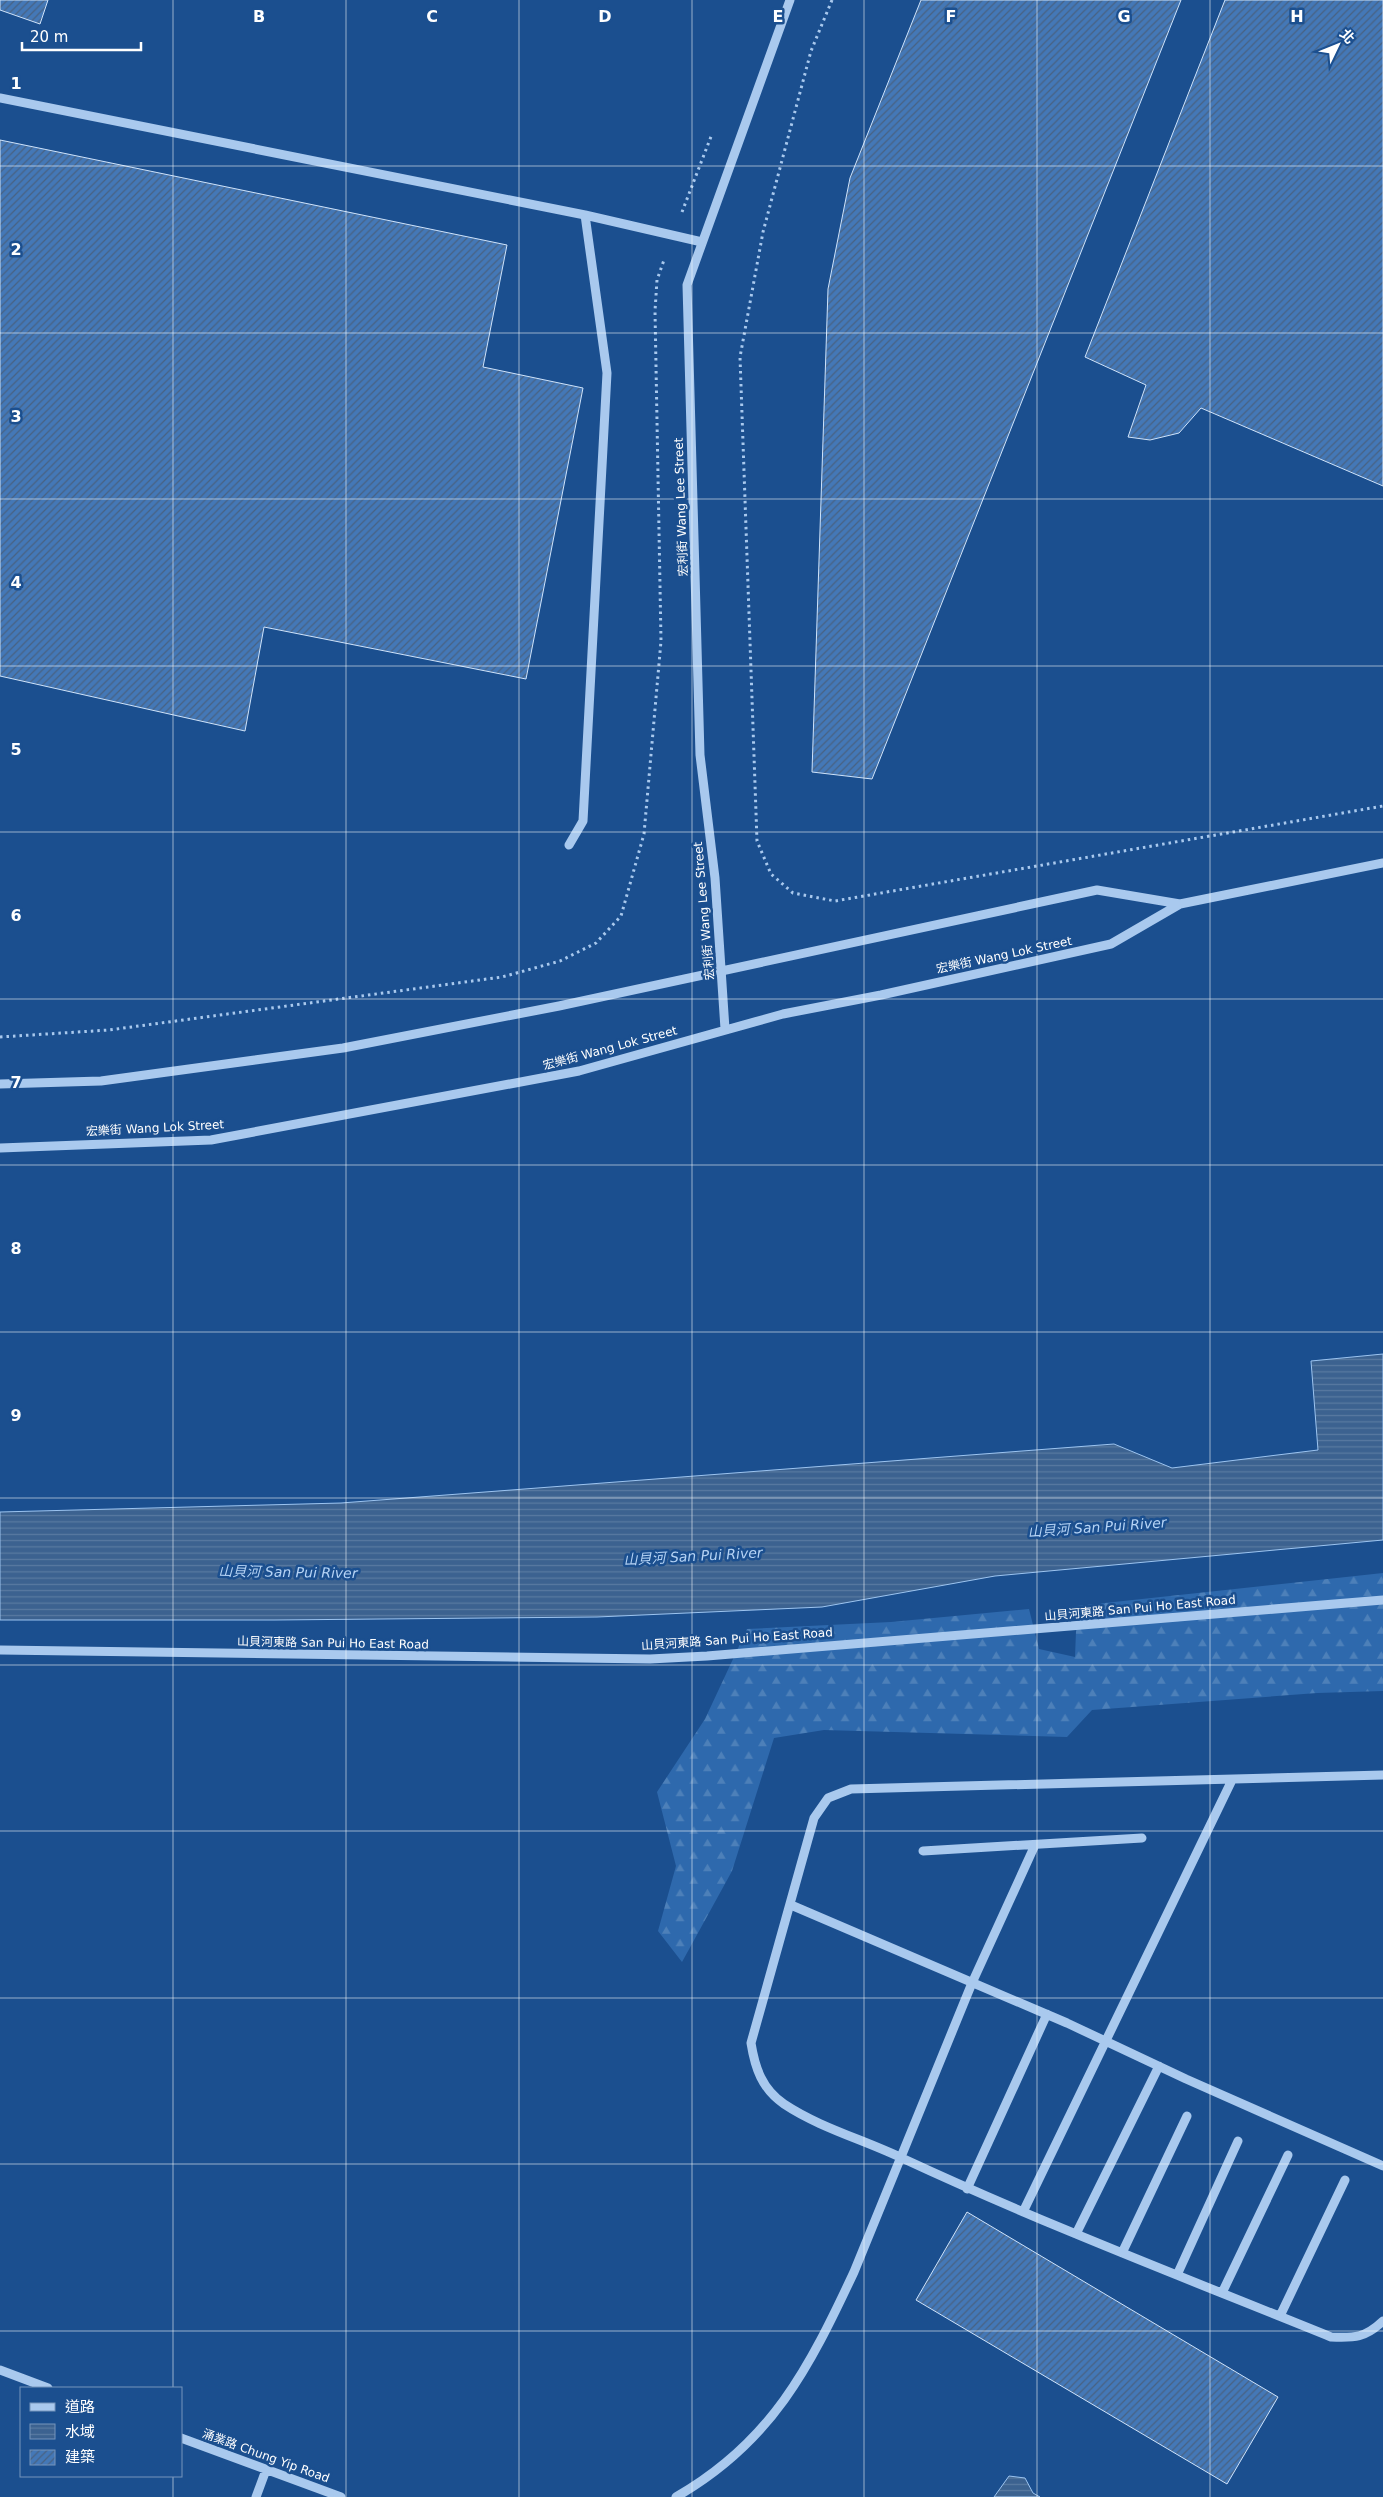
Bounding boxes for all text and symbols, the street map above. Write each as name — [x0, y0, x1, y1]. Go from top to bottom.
text: B — [253, 7, 265, 26]
text: C — [426, 7, 438, 26]
text: D — [598, 7, 612, 26]
text: E — [773, 7, 783, 26]
text: F — [946, 7, 956, 26]
text: G — [1117, 7, 1131, 26]
text: H — [1290, 7, 1304, 26]
scale bar — [22, 20, 141, 52]
north arrow — [1313, 20, 1363, 70]
text: 北 — [1337, 26, 1358, 47]
text: 20 m — [30, 28, 68, 46]
text: 1 — [10, 74, 22, 93]
text: 2 — [10, 240, 22, 259]
text: 3 — [10, 407, 22, 426]
street label: 宏利街 Wang Lee Street — [672, 437, 690, 577]
text: 4 — [10, 573, 22, 592]
text: 5 — [10, 740, 22, 759]
street label: 宏利街 Wang Lee Street — [691, 841, 717, 981]
text: 6 — [10, 906, 22, 925]
street label: 宏樂街 Wang Lok Street — [935, 934, 1073, 976]
street label: 宏樂街 Wang Lok Street — [541, 1023, 679, 1073]
text: 7 — [10, 1073, 22, 1092]
street label: 宏樂街 Wang Lok Street — [86, 1117, 225, 1139]
text: 8 — [10, 1239, 22, 1258]
text: 9 — [10, 1406, 22, 1425]
water label: 山貝河 San Pui River — [1027, 1514, 1168, 1540]
water label: 山貝河 San Pui River — [623, 1544, 764, 1568]
water label: 山貝河 San Pui River — [218, 1563, 359, 1581]
street label: 山貝河東路 San Pui Ho East Road — [1044, 1593, 1236, 1623]
street label: 山貝河東路 San Pui Ho East Road — [641, 1625, 833, 1653]
street label: 山貝河東路 San Pui Ho East Road — [237, 1634, 429, 1652]
legend — [20, 2387, 182, 2477]
text: 道路 — [65, 2398, 95, 2416]
text: 水域 — [65, 2423, 95, 2441]
street label: 涌業路 Chung Yip Road — [201, 2426, 331, 2486]
text: 建築 — [65, 2448, 95, 2466]

